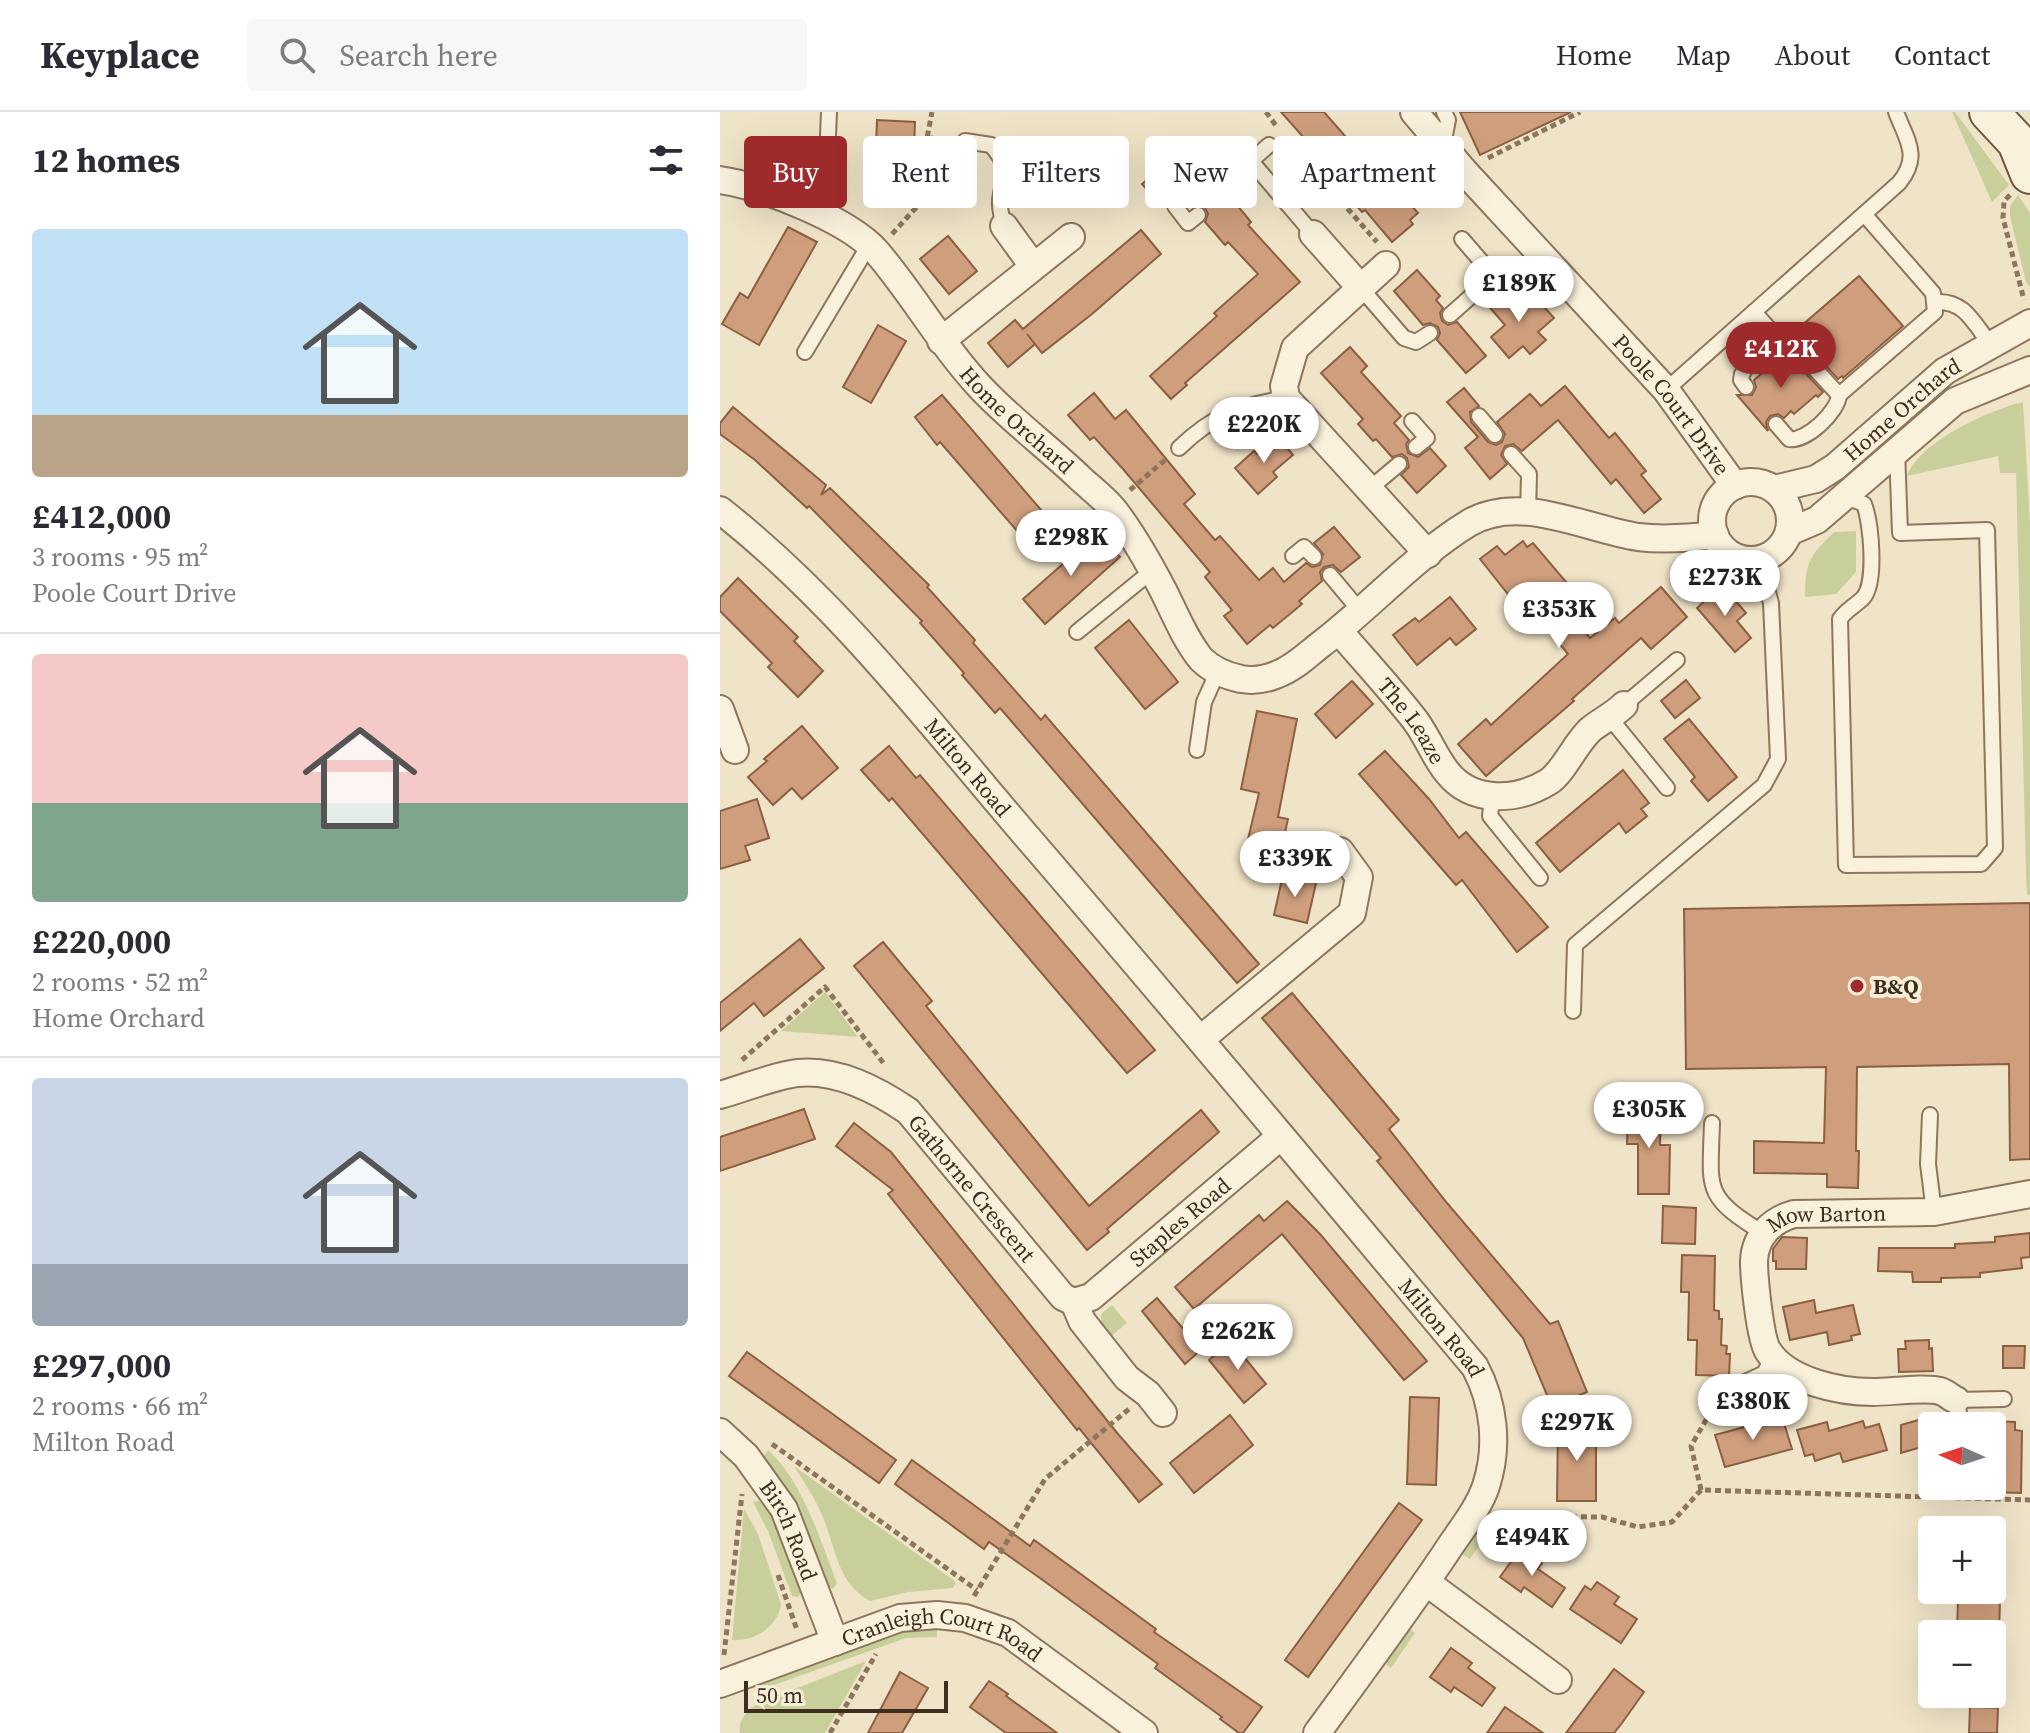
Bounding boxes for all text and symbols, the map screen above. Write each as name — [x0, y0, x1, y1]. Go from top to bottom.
search box — [247, 19, 807, 91]
text: Keyplace — [40, 29, 199, 81]
icon: search — [275, 33, 319, 77]
text: Search here — [339, 35, 498, 76]
text: Home — [1556, 36, 1632, 74]
text: Map — [1676, 36, 1731, 74]
text: About — [1775, 36, 1850, 74]
text: Contact — [1894, 36, 1990, 74]
chip: Buy — [744, 136, 847, 208]
chip: Rent — [863, 136, 977, 208]
chip: Filters — [993, 136, 1129, 208]
chip: New — [1145, 136, 1257, 208]
chip: Apartment — [1273, 136, 1464, 208]
text: 12 homes — [32, 137, 180, 183]
icon: filters — [644, 138, 688, 182]
pin: £189K — [1463, 256, 1575, 324]
text: £189K — [1482, 264, 1556, 300]
icon: home — [288, 281, 432, 425]
pin: £412K — [1725, 322, 1837, 390]
street label: Poole Court Drive — [1606, 327, 1737, 481]
text: £412K — [1744, 330, 1818, 366]
street label: Home Orchard — [1837, 350, 1966, 468]
street label: Home Orchard — [953, 359, 1081, 481]
pin: £220K — [1208, 397, 1320, 465]
text: £220K — [1227, 405, 1301, 441]
text: £412,000 — [32, 493, 171, 539]
pin: £298K — [1015, 510, 1127, 578]
text: £298K — [1034, 518, 1108, 554]
text: 3 rooms · 95 m² — [32, 539, 208, 575]
pin: £273K — [1669, 550, 1781, 618]
text: £273K — [1688, 558, 1762, 594]
text: Poole Court Drive — [32, 575, 236, 611]
pin: £353K — [1503, 582, 1615, 650]
text: £353K — [1522, 590, 1596, 626]
street label: The Leaze — [1371, 671, 1453, 770]
icon: home — [288, 706, 432, 850]
street label: Milton Road — [918, 711, 1019, 823]
pin: £339K — [1239, 831, 1351, 899]
text: £339K — [1258, 839, 1332, 875]
text: £220,000 — [32, 918, 171, 964]
text: 2 rooms · 52 m² — [32, 964, 208, 1000]
place label: B&Q — [1873, 971, 1919, 1001]
marker: B&Q — [1848, 977, 1866, 995]
text: Home Orchard — [32, 1000, 205, 1036]
pin: £305K — [1593, 1082, 1705, 1150]
text: £305K — [1612, 1090, 1686, 1126]
street label: Gathorne Crescent — [902, 1108, 1043, 1269]
icon: home — [288, 1130, 432, 1274]
street label: Staples Road — [1123, 1170, 1237, 1273]
street label: Mow Barton — [1761, 1198, 1886, 1239]
street label: Milton Road — [1392, 1272, 1493, 1382]
pin: £262K — [1182, 1304, 1294, 1372]
text: £262K — [1201, 1312, 1275, 1348]
text: £297,000 — [32, 1342, 171, 1388]
pin: £380K — [1697, 1374, 1809, 1442]
text: £380K — [1716, 1382, 1790, 1418]
text: 2 rooms · 66 m² — [32, 1388, 208, 1424]
pin: £297K — [1521, 1395, 1633, 1463]
text: £297K — [1540, 1403, 1614, 1439]
north arrow — [1918, 1412, 2006, 1500]
map controls — [1918, 1412, 2006, 1708]
text: Milton Road — [32, 1424, 174, 1460]
street label: Birch Road — [753, 1474, 825, 1585]
pin: £494K — [1476, 1510, 1588, 1578]
button: + — [1918, 1516, 2006, 1604]
text: £494K — [1495, 1518, 1569, 1554]
street label: Cranleigh Court Road — [837, 1600, 1049, 1669]
button: − — [1918, 1620, 2006, 1708]
scale bar — [744, 1677, 948, 1713]
text: 50 m — [756, 1680, 803, 1710]

